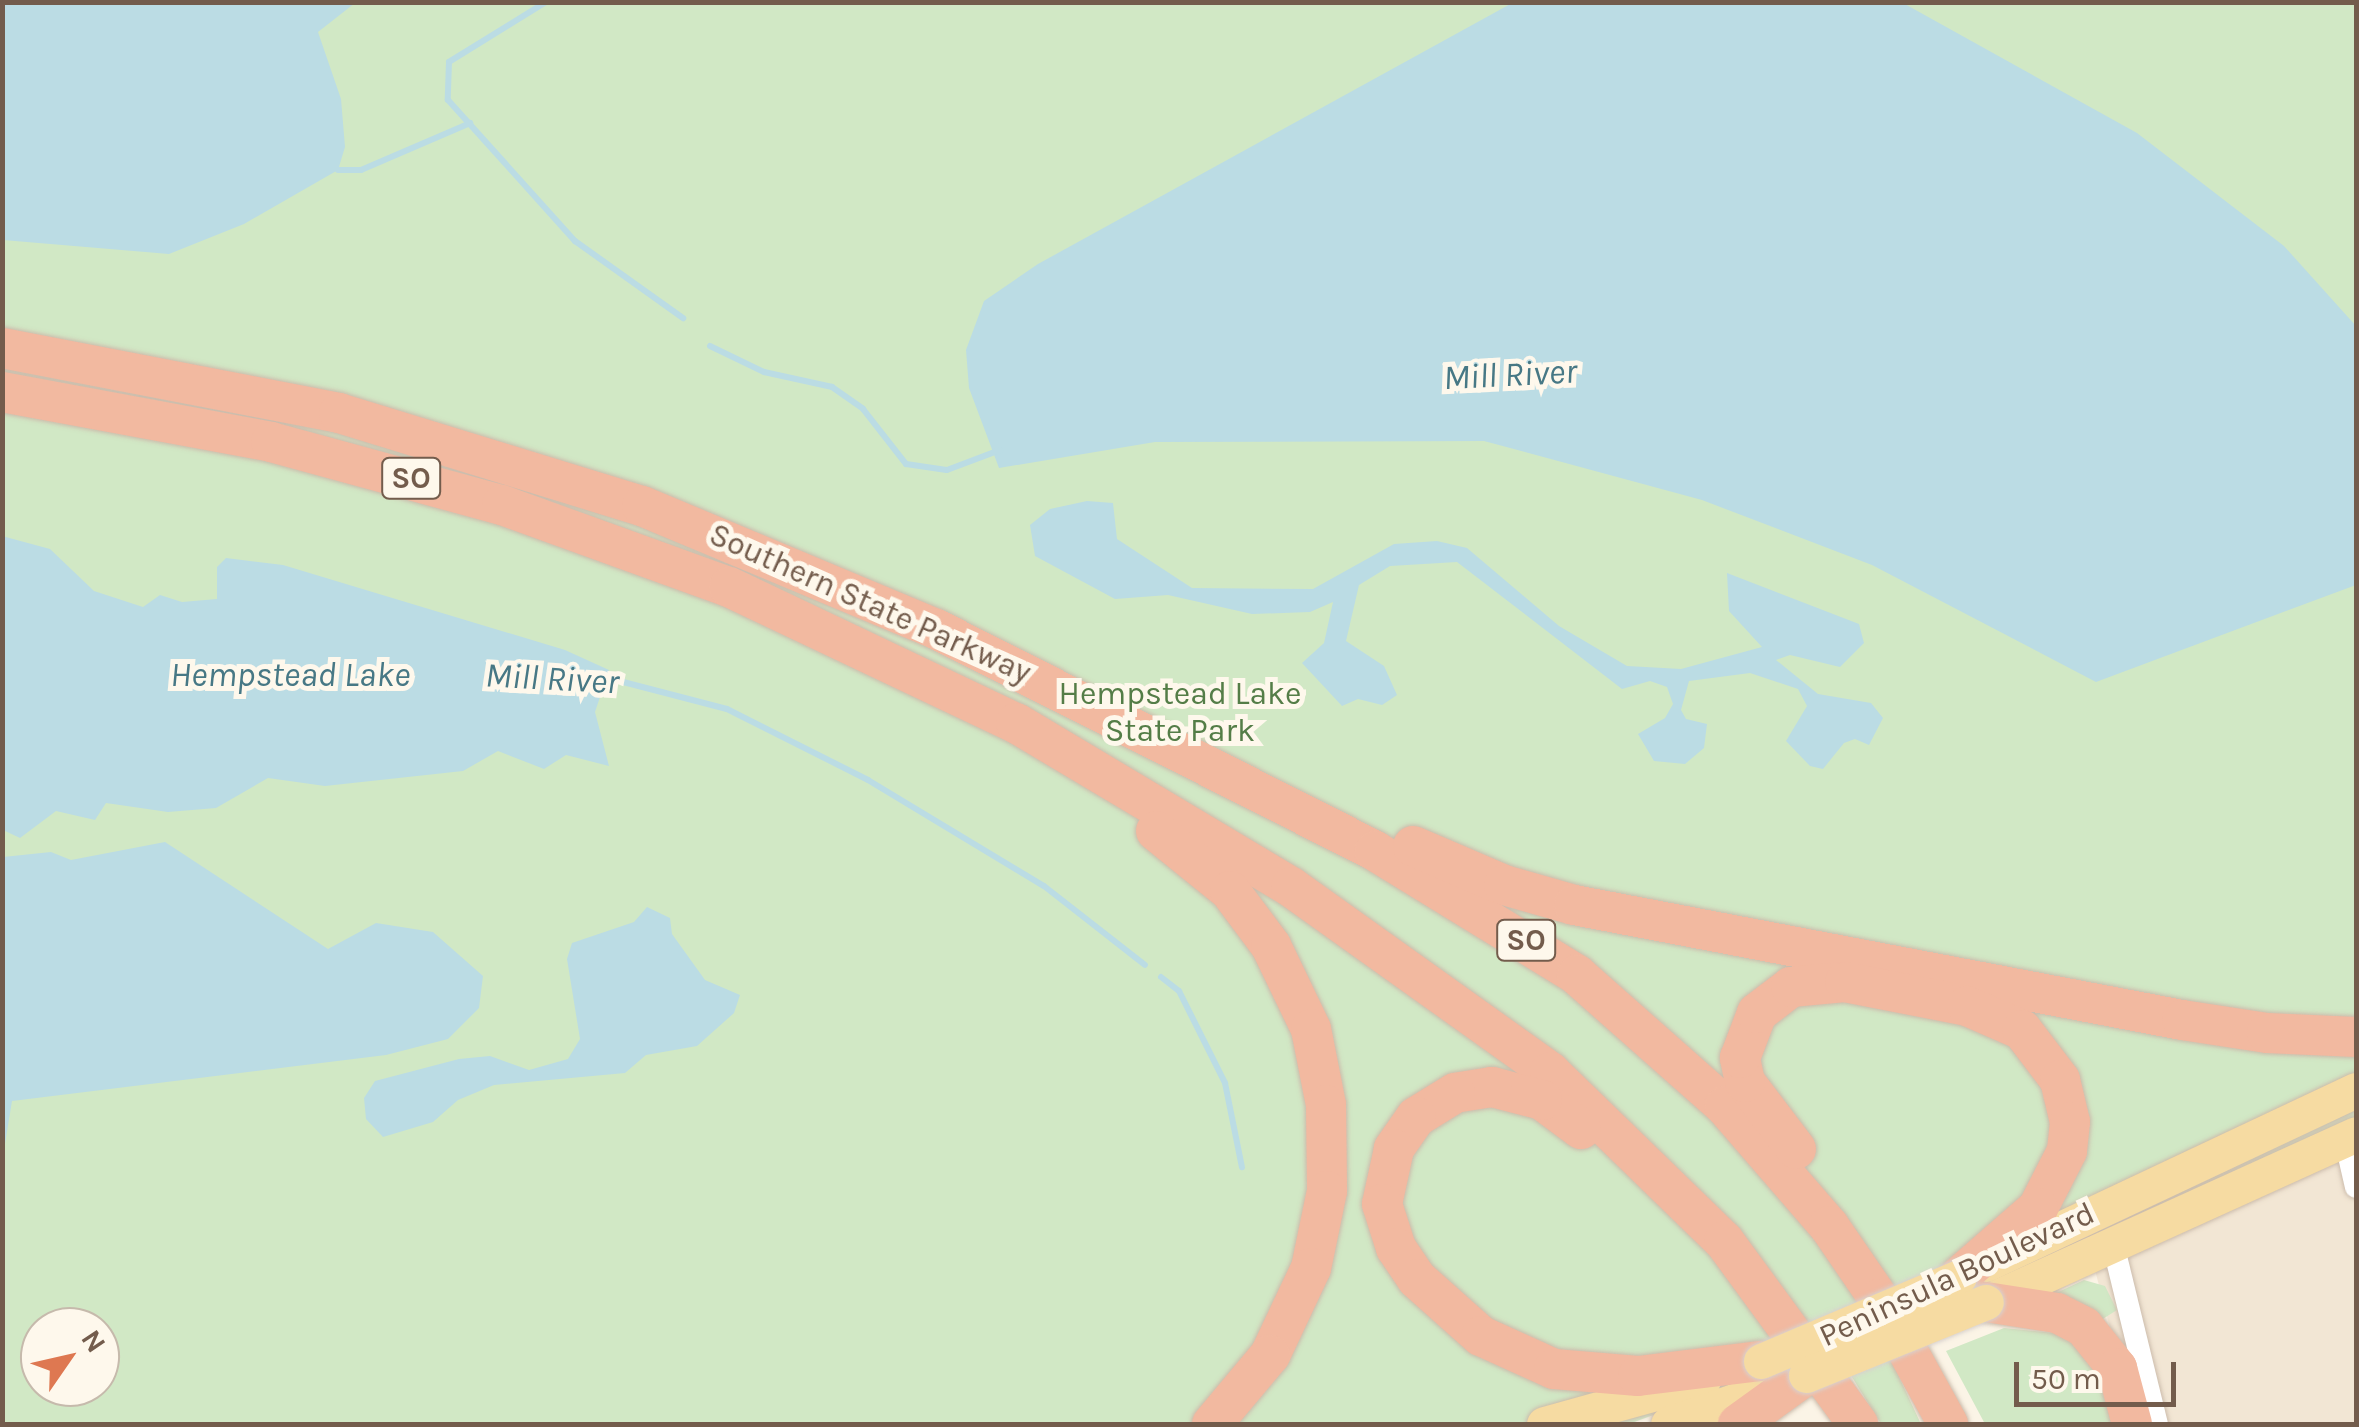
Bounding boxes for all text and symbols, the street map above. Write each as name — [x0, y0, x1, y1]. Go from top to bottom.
water label: Mill River — [1442, 351, 1578, 399]
road number: SO — [381, 453, 441, 503]
street label: Southern State Parkway — [703, 516, 1037, 692]
water label: Hempstead Lake — [170, 654, 410, 696]
water label: Mill River — [484, 655, 620, 703]
park label: Hempstead Lake State Park — [1059, 676, 1301, 751]
road number: SO — [1496, 915, 1556, 965]
street label: Peninsula Boulevard — [1813, 1194, 2101, 1356]
north arrow — [20, 1307, 120, 1407]
text: N — [74, 1324, 113, 1359]
scale bar — [2019, 1342, 2182, 1404]
text: 50 m — [2031, 1361, 2101, 1397]

